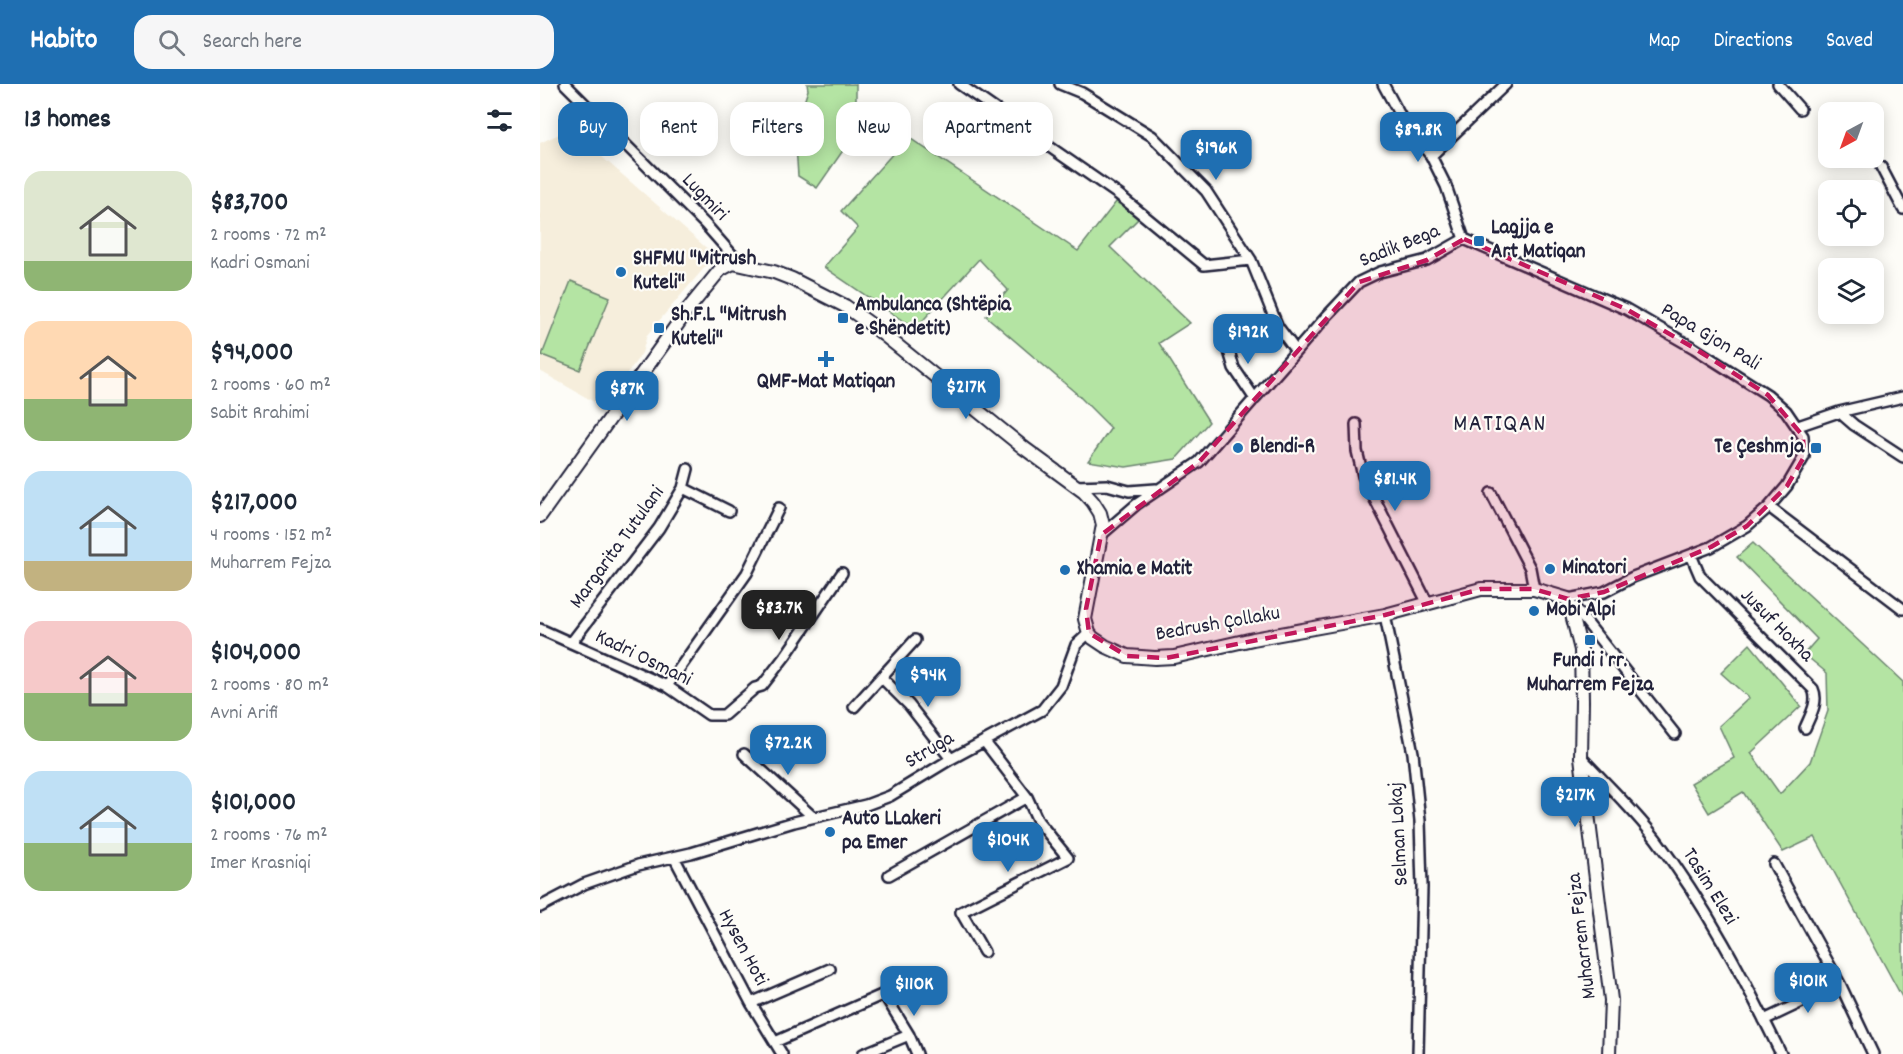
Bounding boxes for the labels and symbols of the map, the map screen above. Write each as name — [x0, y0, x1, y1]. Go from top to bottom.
north arrow — [1818, 102, 1884, 168]
pin: $89.8K — [1369, 112, 1467, 163]
pin: $196K — [1174, 130, 1258, 181]
street label: Lugmiri — [673, 167, 735, 229]
place label: Lagjja e Art Matiqan — [1491, 214, 1586, 268]
street label: Sadik Bega — [1355, 217, 1446, 277]
marker: Lagjja e Art Matiqan — [1472, 234, 1486, 248]
place label: SHFMU "Mitrush Kuteli" — [633, 245, 757, 299]
marker: SHFMU "Mitrush Kuteli" — [614, 265, 628, 279]
place label: Ambulanca (Shtëpia e Shëndetit) — [855, 291, 1012, 345]
street label: Papa Gjon Pali — [1654, 296, 1766, 380]
place label: Sh.F.L "Mitrush Kuteli" — [671, 301, 787, 355]
marker: Ambulanca (Shtëpia e Shëndetit) — [836, 311, 850, 325]
pin: $192K — [1206, 314, 1290, 365]
marker: Sh.F.L "Mitrush Kuteli" — [652, 321, 666, 335]
marker: QMF-Mat Matiqan — [817, 350, 835, 368]
place label: QMF-Mat Matiqan — [757, 368, 896, 398]
pin: $217K — [924, 369, 1008, 420]
pin: $87K — [591, 371, 663, 422]
district label: MATIQAN — [1453, 408, 1547, 442]
place label: Blendi-R — [1250, 433, 1315, 463]
place label: Te Çeshmja — [1714, 433, 1805, 463]
marker: Blendi-R — [1231, 441, 1245, 455]
marker: Te Çeshmja — [1809, 441, 1823, 455]
pin: $81.4K — [1346, 461, 1444, 512]
street label: Margarita Tutulani — [563, 480, 673, 616]
place label: Minatori — [1562, 554, 1627, 584]
place label: Xhamia e Matit — [1077, 555, 1193, 585]
marker: Minatori — [1543, 562, 1557, 576]
marker: Xhamia e Matit — [1058, 563, 1072, 577]
street label: Jusuf Hoxha — [1732, 582, 1821, 671]
pin: $83.7K — [730, 590, 828, 641]
place label: Mobi Alpi — [1546, 596, 1616, 626]
street label: Bedrush Çollaku — [1153, 599, 1283, 651]
marker: Mobi Alpi — [1527, 604, 1541, 618]
street label: Kadri Osmani — [589, 623, 697, 695]
marker: Fundi i rr. Muharrem Fejza — [1583, 633, 1597, 647]
place label: Fundi i rr. Muharrem Fejza — [1527, 647, 1655, 701]
pin: $94K — [892, 657, 964, 708]
street label: Struga — [900, 724, 961, 777]
pin: $72.2K — [739, 725, 837, 776]
pin: $217K — [1533, 777, 1617, 828]
street label: Selman Lokaj — [1382, 781, 1418, 887]
place label: Auto LLakeri pa Emer — [842, 805, 941, 859]
pin: $104K — [966, 822, 1050, 873]
marker: Auto LLakeri pa Emer — [823, 825, 837, 839]
street label: Tasim Elezi — [1674, 843, 1745, 931]
street label: Muharrem Fejza — [1560, 870, 1606, 1001]
street label: Hysen Hoti — [709, 904, 775, 992]
pin: $101K — [1766, 963, 1850, 1014]
pin: $110K — [872, 966, 956, 1017]

